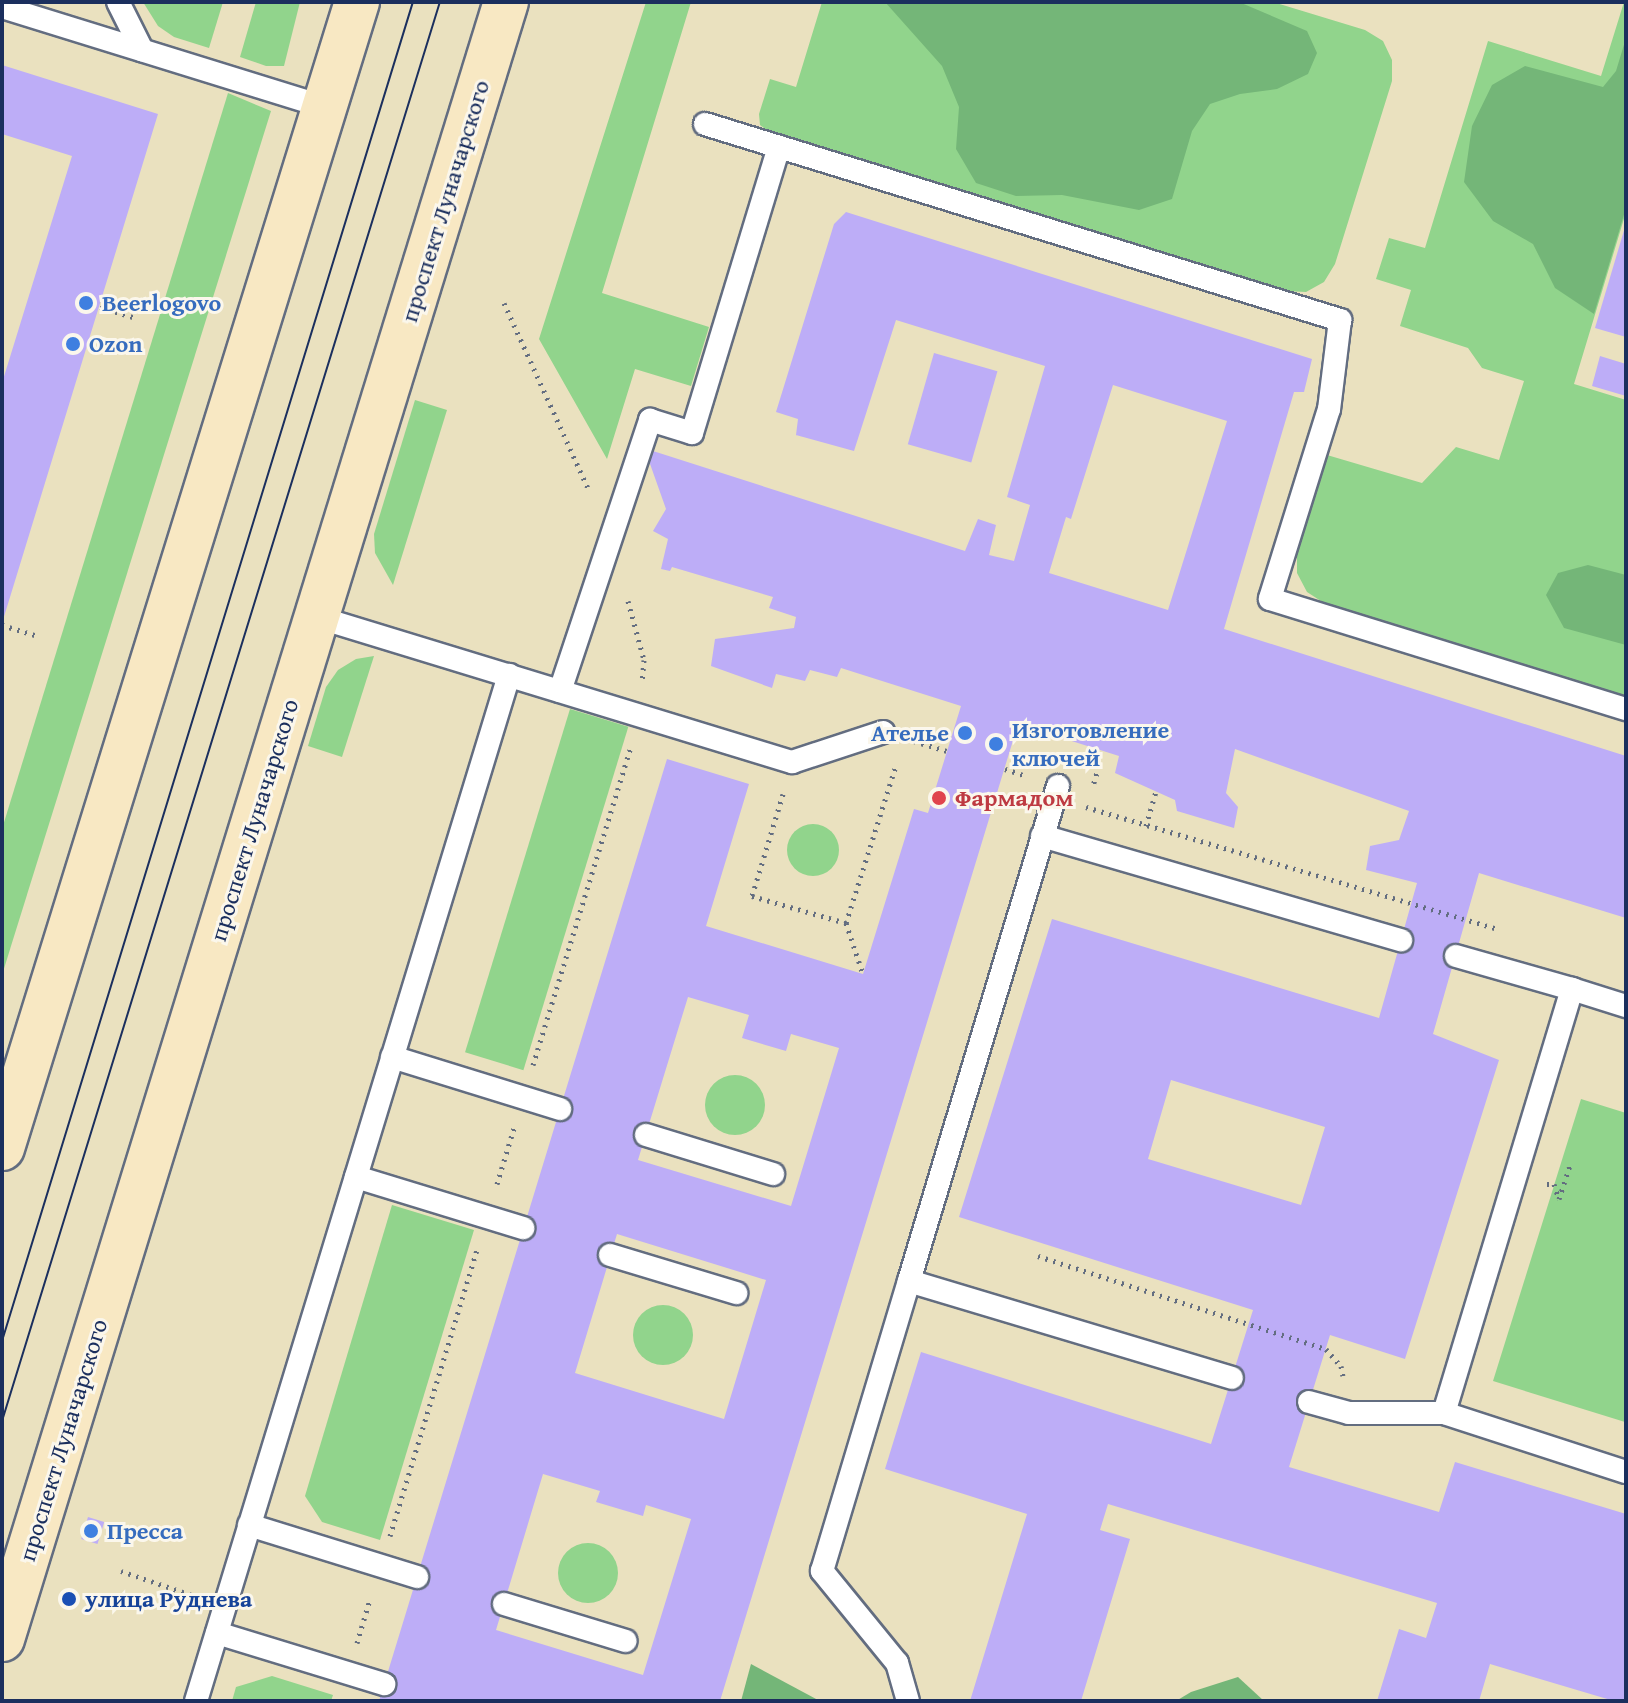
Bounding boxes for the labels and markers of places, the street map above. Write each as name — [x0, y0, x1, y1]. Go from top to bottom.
place label: Beerlogovo — [102, 289, 221, 317]
marker: Beerlogovo — [77, 294, 95, 312]
place label: Ozon — [89, 330, 142, 358]
marker: Ozon — [64, 335, 82, 353]
place label: Изготовление ключей — [1012, 716, 1169, 772]
place label: Ателье — [871, 719, 949, 747]
marker: Ателье — [956, 724, 974, 742]
marker: Изготовление ключей — [987, 735, 1005, 753]
place label: Фармадом — [955, 784, 1073, 812]
marker: Фармадом — [930, 789, 948, 807]
place label: Пресса — [107, 1517, 183, 1545]
marker: Пресса — [82, 1522, 100, 1540]
place label: улица Руднева — [85, 1585, 252, 1613]
marker: улица Руднева — [60, 1590, 78, 1608]

